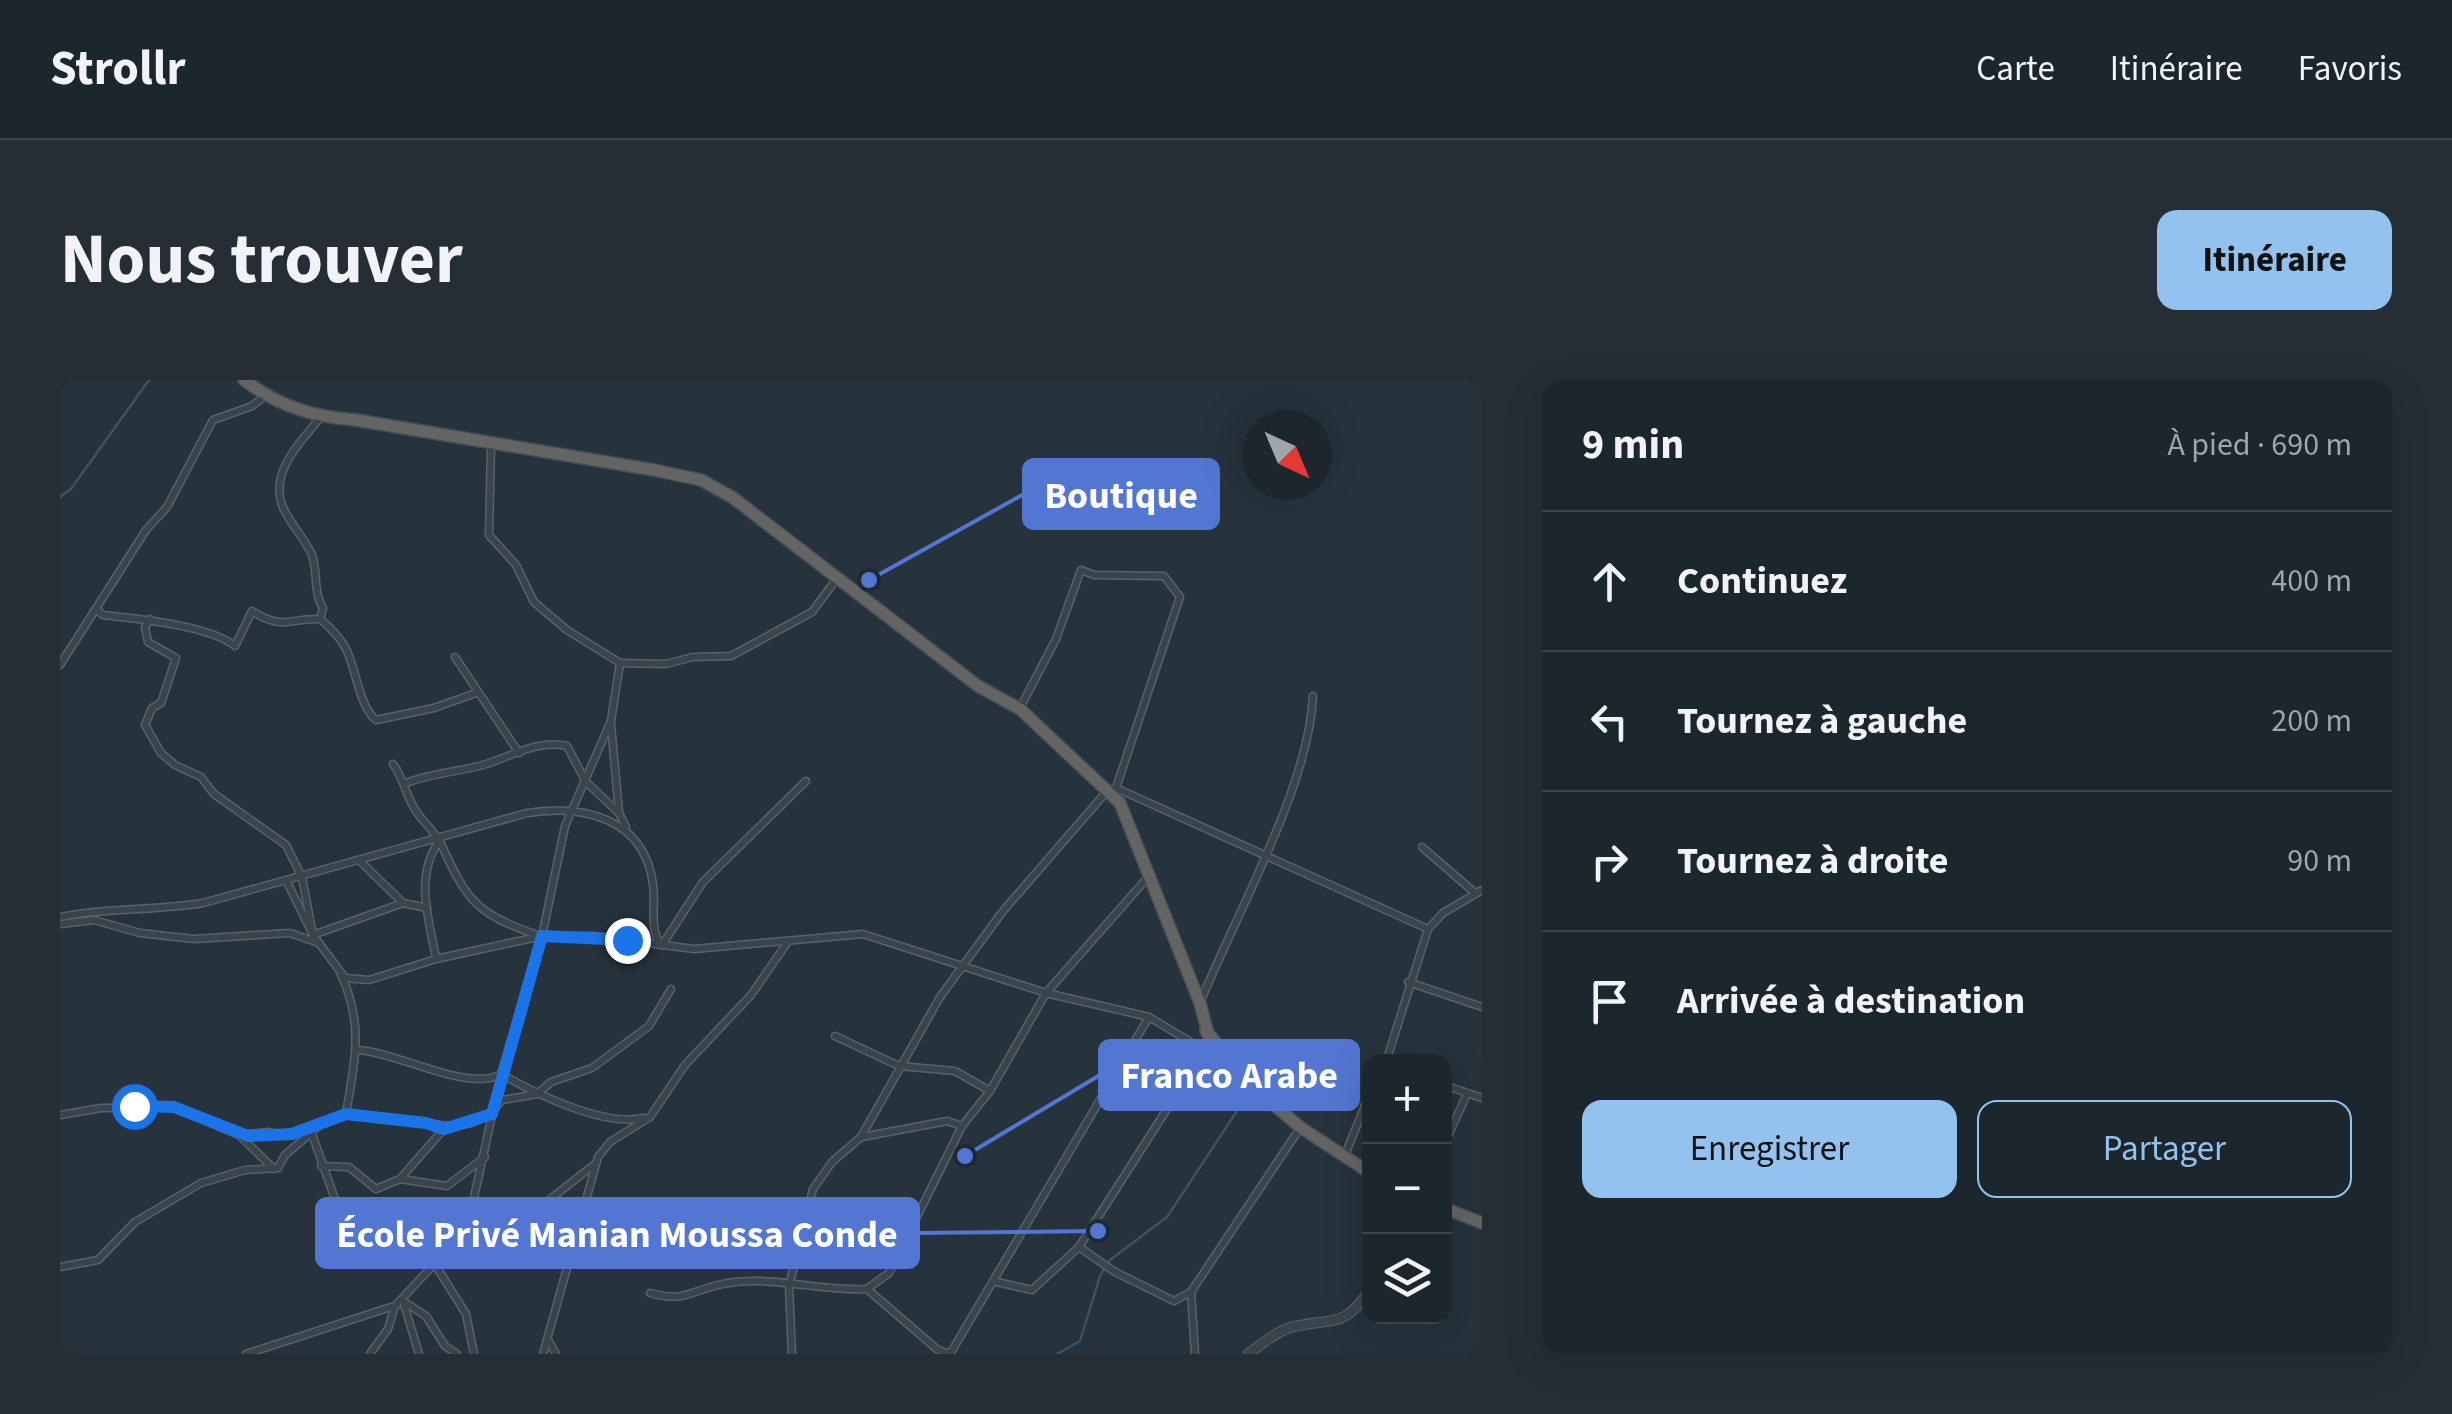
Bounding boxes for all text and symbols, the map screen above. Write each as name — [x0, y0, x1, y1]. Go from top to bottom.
text: Strollr — [50, 35, 186, 103]
text: Carte — [1976, 44, 2055, 94]
text: Itinéraire — [2110, 44, 2243, 94]
text: Favoris — [2298, 44, 2402, 94]
text: Nous trouver — [60, 210, 463, 310]
button: Itinéraire — [2157, 210, 2392, 310]
north arrow — [1242, 410, 1332, 500]
text: 9 min — [1582, 415, 1684, 475]
text: À pied · 690 m — [2168, 422, 2352, 468]
callout: Boutique — [1024, 460, 1218, 528]
text: Boutique — [1044, 469, 1198, 523]
icon: ahead — [1582, 554, 1637, 609]
text: Continuez — [1677, 554, 1847, 608]
text: 400 m — [2271, 558, 2352, 604]
icon: left — [1582, 694, 1637, 749]
text: Tournez à gauche — [1677, 694, 1967, 748]
text: 200 m — [2271, 698, 2352, 744]
icon: right — [1582, 834, 1637, 889]
text: Tournez à droite — [1677, 834, 1949, 888]
text: 90 m — [2287, 838, 2352, 884]
route end — [605, 918, 651, 964]
icon: arrive — [1582, 974, 1637, 1029]
text: Arrivée à destination — [1677, 974, 2025, 1028]
callout: Franco Arabe — [1100, 1041, 1358, 1109]
text: Franco Arabe — [1120, 1049, 1338, 1103]
map controls — [1362, 1054, 1452, 1324]
button: + — [1362, 1054, 1452, 1144]
route start — [112, 1084, 158, 1130]
button: Enregistrer — [1582, 1100, 1957, 1198]
button: Partager — [1977, 1100, 2352, 1198]
button: − — [1362, 1144, 1452, 1234]
callout: École Privé Manian Moussa Conde — [317, 1199, 918, 1267]
text: École Privé Manian Moussa Conde — [336, 1208, 898, 1262]
button: layers — [1362, 1234, 1452, 1324]

